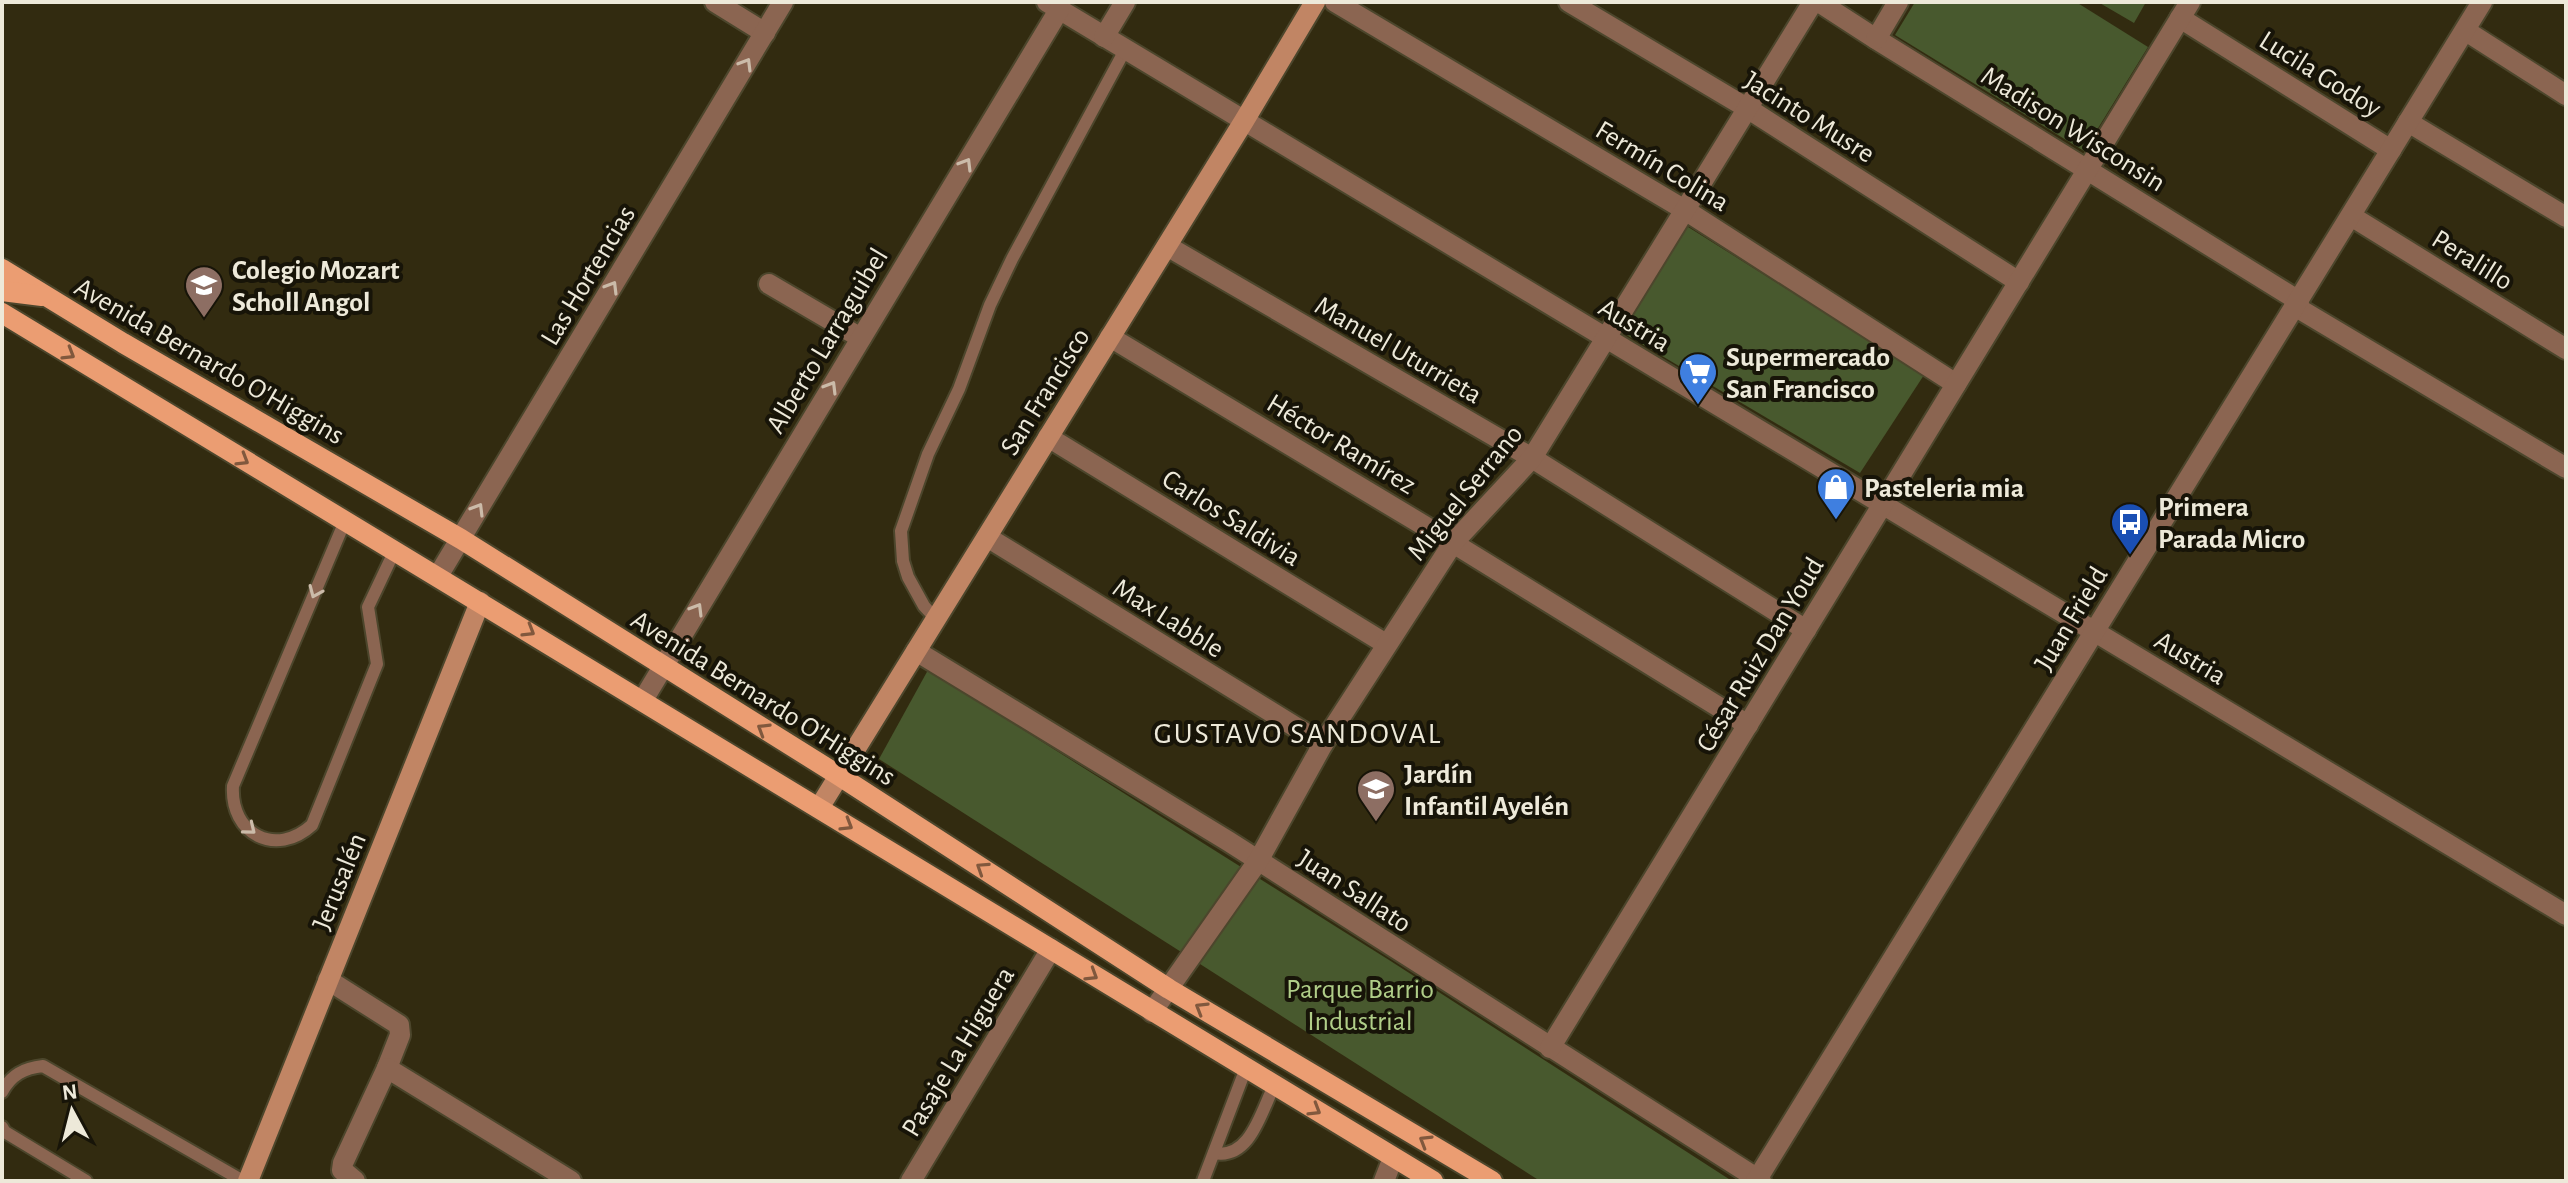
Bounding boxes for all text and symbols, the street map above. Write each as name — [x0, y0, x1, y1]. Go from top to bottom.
street label: Lucila Godoy — [2254, 26, 2386, 123]
one-way arrow — [737, 58, 752, 73]
street label: Madison Wisconsin — [1976, 62, 2170, 198]
street label: Jacinto Musre — [1739, 67, 1879, 169]
street label: Fermín Colina — [1590, 116, 1734, 217]
one-way arrow — [956, 158, 971, 173]
street label: Las Hortencias — [536, 201, 641, 351]
street label: Peralillo — [2427, 225, 2517, 296]
street label: Alberto Larraguibel — [762, 244, 894, 438]
place label: Colegio Mozart Scholl Angol — [232, 257, 400, 317]
school or university icon: Colegio Mozart Scholl Angol — [183, 264, 225, 319]
street label: Avenida Bernardo O'Higgins — [70, 273, 348, 450]
one-way arrow — [603, 281, 618, 296]
street label: Manuel Uturrieta — [1310, 292, 1486, 410]
street label: Austria — [1593, 294, 1675, 358]
street label: San Francisco — [996, 324, 1096, 460]
one-way arrow — [60, 344, 74, 359]
place label: Supermercado San Francisco — [1726, 344, 1890, 404]
supermarket icon: Supermercado San Francisco — [1677, 351, 1719, 406]
one-way arrow — [821, 381, 837, 396]
street label: Héctor Ramírez — [1262, 389, 1420, 500]
street label: Miguel Serrano — [1403, 420, 1528, 566]
one-way arrow — [234, 450, 249, 465]
street label: Carlos Saldivia — [1157, 465, 1305, 572]
shop icon: Pasteleria mia — [1815, 466, 1857, 521]
place label: Pasteleria mia — [1864, 475, 2024, 503]
place label: Primera Parada Micro — [2158, 494, 2305, 554]
bus stop icon: Primera Parada Micro — [2109, 501, 2151, 556]
one-way arrow — [469, 503, 484, 518]
street label: César Ruiz Dan Youd — [1692, 553, 1830, 757]
street label: Juan Frield — [2030, 562, 2114, 676]
street label: Max Labble — [1108, 574, 1228, 664]
one-way arrow — [308, 584, 324, 598]
one-way arrow — [687, 603, 703, 618]
street label: Avenida Bernardo O'Higgins — [626, 606, 900, 792]
one-way arrow — [520, 622, 535, 637]
street label: Austria — [2149, 627, 2231, 691]
district label: GUSTAVO SANDOVAL — [1154, 719, 1442, 749]
one-way arrow — [757, 723, 772, 738]
place label: Jardín Infantil Ayelén — [1404, 761, 1569, 821]
school or university icon: Jardín Infantil Ayelén — [1355, 768, 1397, 823]
one-way arrow — [838, 815, 853, 831]
one-way arrow — [241, 819, 256, 833]
street label: Jerusalén — [308, 829, 372, 934]
street label: Juan Sallato — [1292, 845, 1416, 939]
one-way arrow — [976, 863, 991, 878]
street label: Pasaje La Higuera — [897, 962, 1020, 1142]
one-way arrow — [1084, 965, 1098, 980]
park label: Parque Barrio Industrial — [1286, 976, 1434, 1036]
one-way arrow — [1195, 1003, 1210, 1018]
north arrow — [32, 1071, 112, 1151]
text: N — [61, 1080, 79, 1104]
one-way arrow — [1306, 1100, 1321, 1116]
one-way arrow — [1419, 1135, 1434, 1151]

